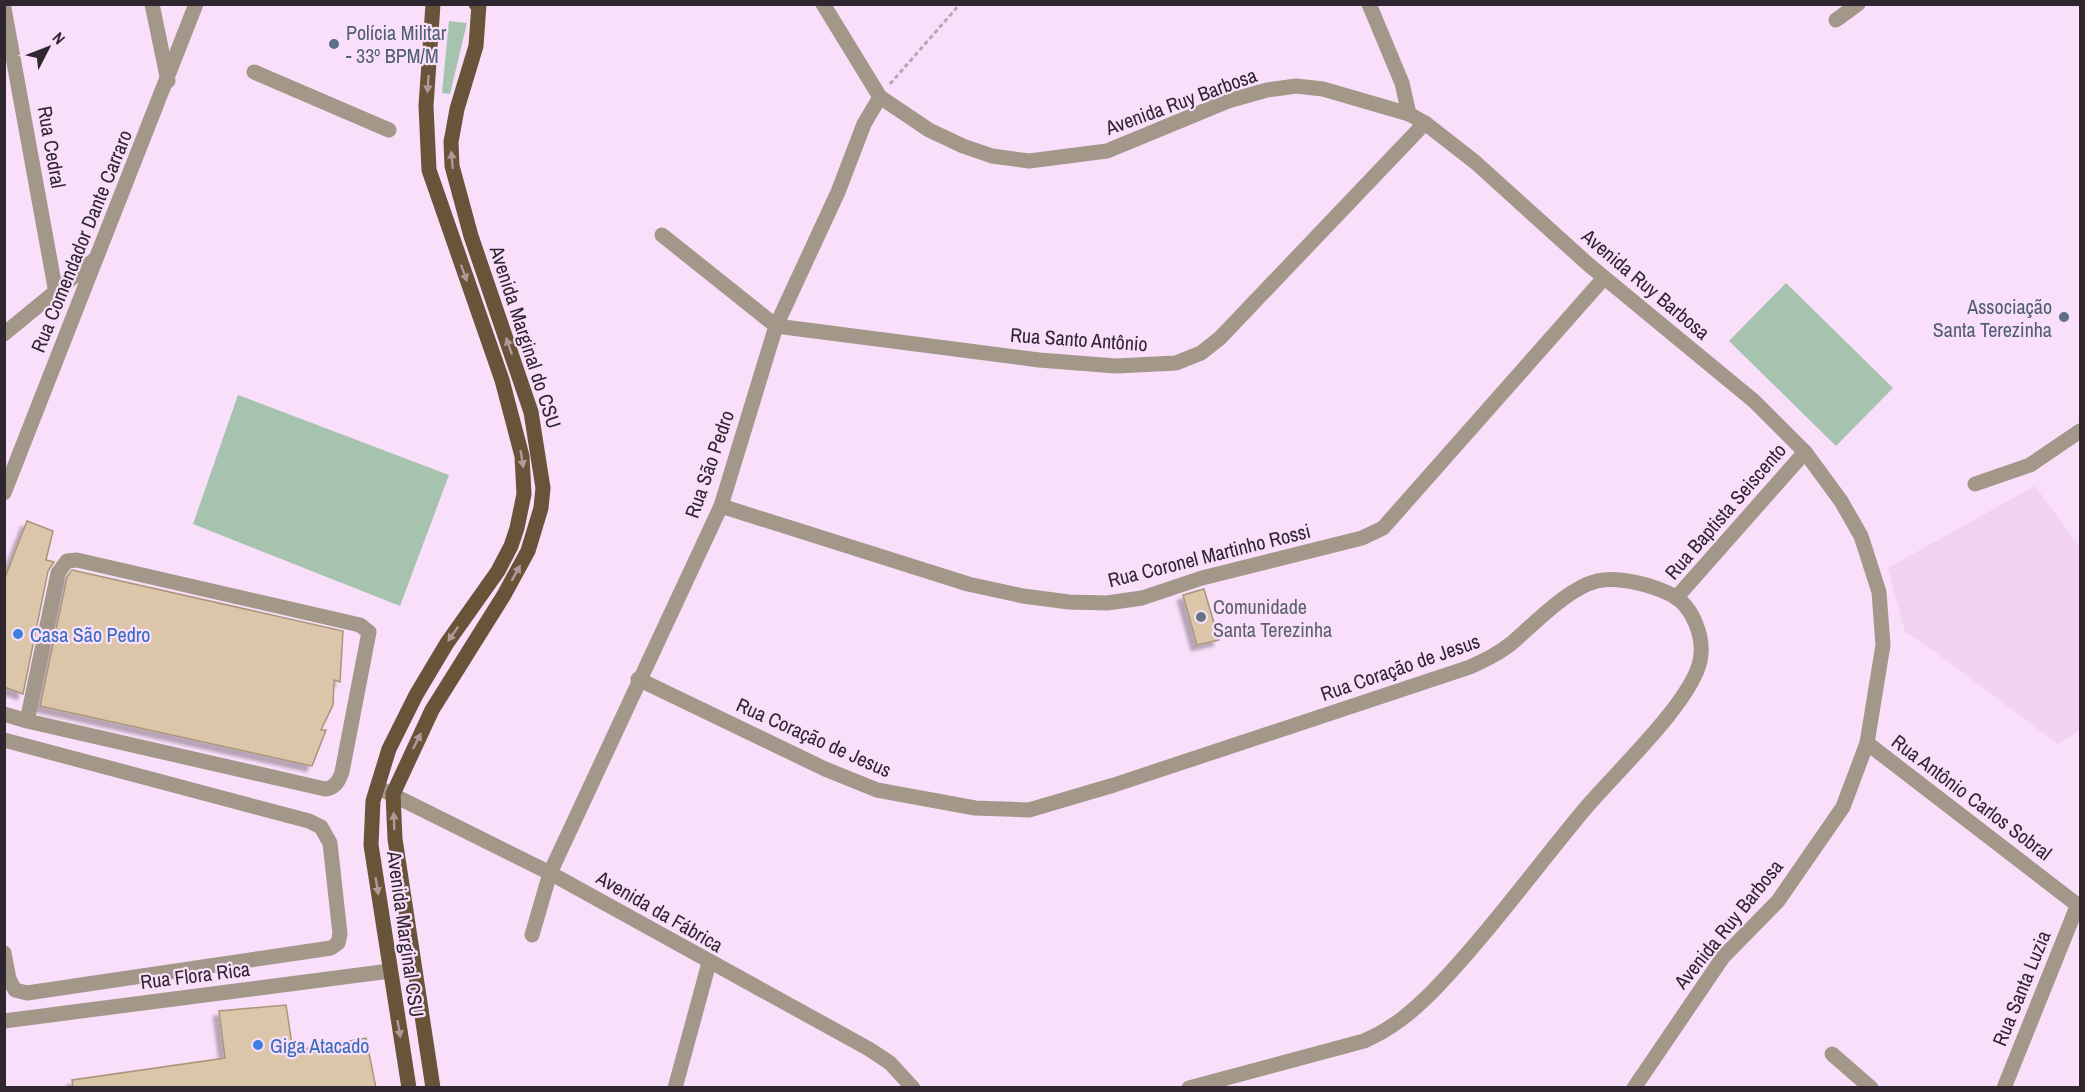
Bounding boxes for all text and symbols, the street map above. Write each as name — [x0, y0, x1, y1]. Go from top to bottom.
north arrow — [18, 18, 78, 78]
place label: Polícia Militar - 33º BPM/M — [346, 19, 447, 69]
text: N — [48, 27, 70, 49]
marker: Polícia Militar - 33º BPM/M — [327, 37, 341, 51]
street label: Avenida Ruy Barbosa — [1101, 61, 1260, 141]
one-way arrow — [423, 74, 432, 93]
street label: Rua Cedral — [32, 104, 72, 190]
street label: Rua Comendador Dante Carraro — [24, 126, 138, 356]
one-way arrow — [447, 150, 457, 169]
street label: Avenida Ruy Barbosa — [1576, 222, 1716, 346]
street label: Avenida Marginal do CSU — [483, 241, 568, 432]
one-way arrow — [459, 264, 469, 282]
place label: Associação Santa Terezinha — [1933, 293, 2052, 343]
marker: Associação Santa Terezinha — [2057, 310, 2071, 324]
street label: Rua Santo Antônio — [1009, 321, 1149, 357]
one-way arrow — [503, 337, 513, 355]
street label: Rua São Pedro — [678, 407, 740, 521]
street label: Rua Baptista Seiscento — [1658, 437, 1792, 585]
one-way arrow — [517, 449, 526, 468]
street label: Rua Coronel Martinho Rossi — [1105, 517, 1313, 593]
one-way arrow — [511, 564, 521, 581]
place label: Comunidade Santa Terezinha — [1213, 593, 1332, 643]
marker: Comunidade Santa Terezinha — [1194, 610, 1208, 624]
place label: Casa São Pedro — [30, 621, 150, 648]
one-way arrow — [447, 626, 459, 642]
marker: Casa São Pedro — [11, 627, 25, 641]
street label: Rua Coração de Jesus — [1317, 627, 1483, 707]
street label: Rua Coração de Jesus — [732, 691, 896, 783]
street label: Rua Antônio Carlos Sobral — [1886, 728, 2058, 866]
one-way arrow — [412, 732, 422, 749]
one-way arrow — [390, 811, 399, 830]
street label: Avenida Marginal CSU — [381, 848, 431, 1019]
street label: Avenida Ruy Barbosa — [1667, 854, 1789, 995]
street label: Avenida da Fábrica — [591, 863, 728, 958]
one-way arrow — [373, 877, 382, 896]
street label: Rua Santa Luzia — [1986, 926, 2056, 1050]
street label: Rua Flora Rica — [139, 955, 251, 995]
one-way arrow — [395, 1020, 404, 1039]
place label: Giga Atacado — [270, 1032, 369, 1059]
marker: Giga Atacado — [251, 1038, 265, 1052]

